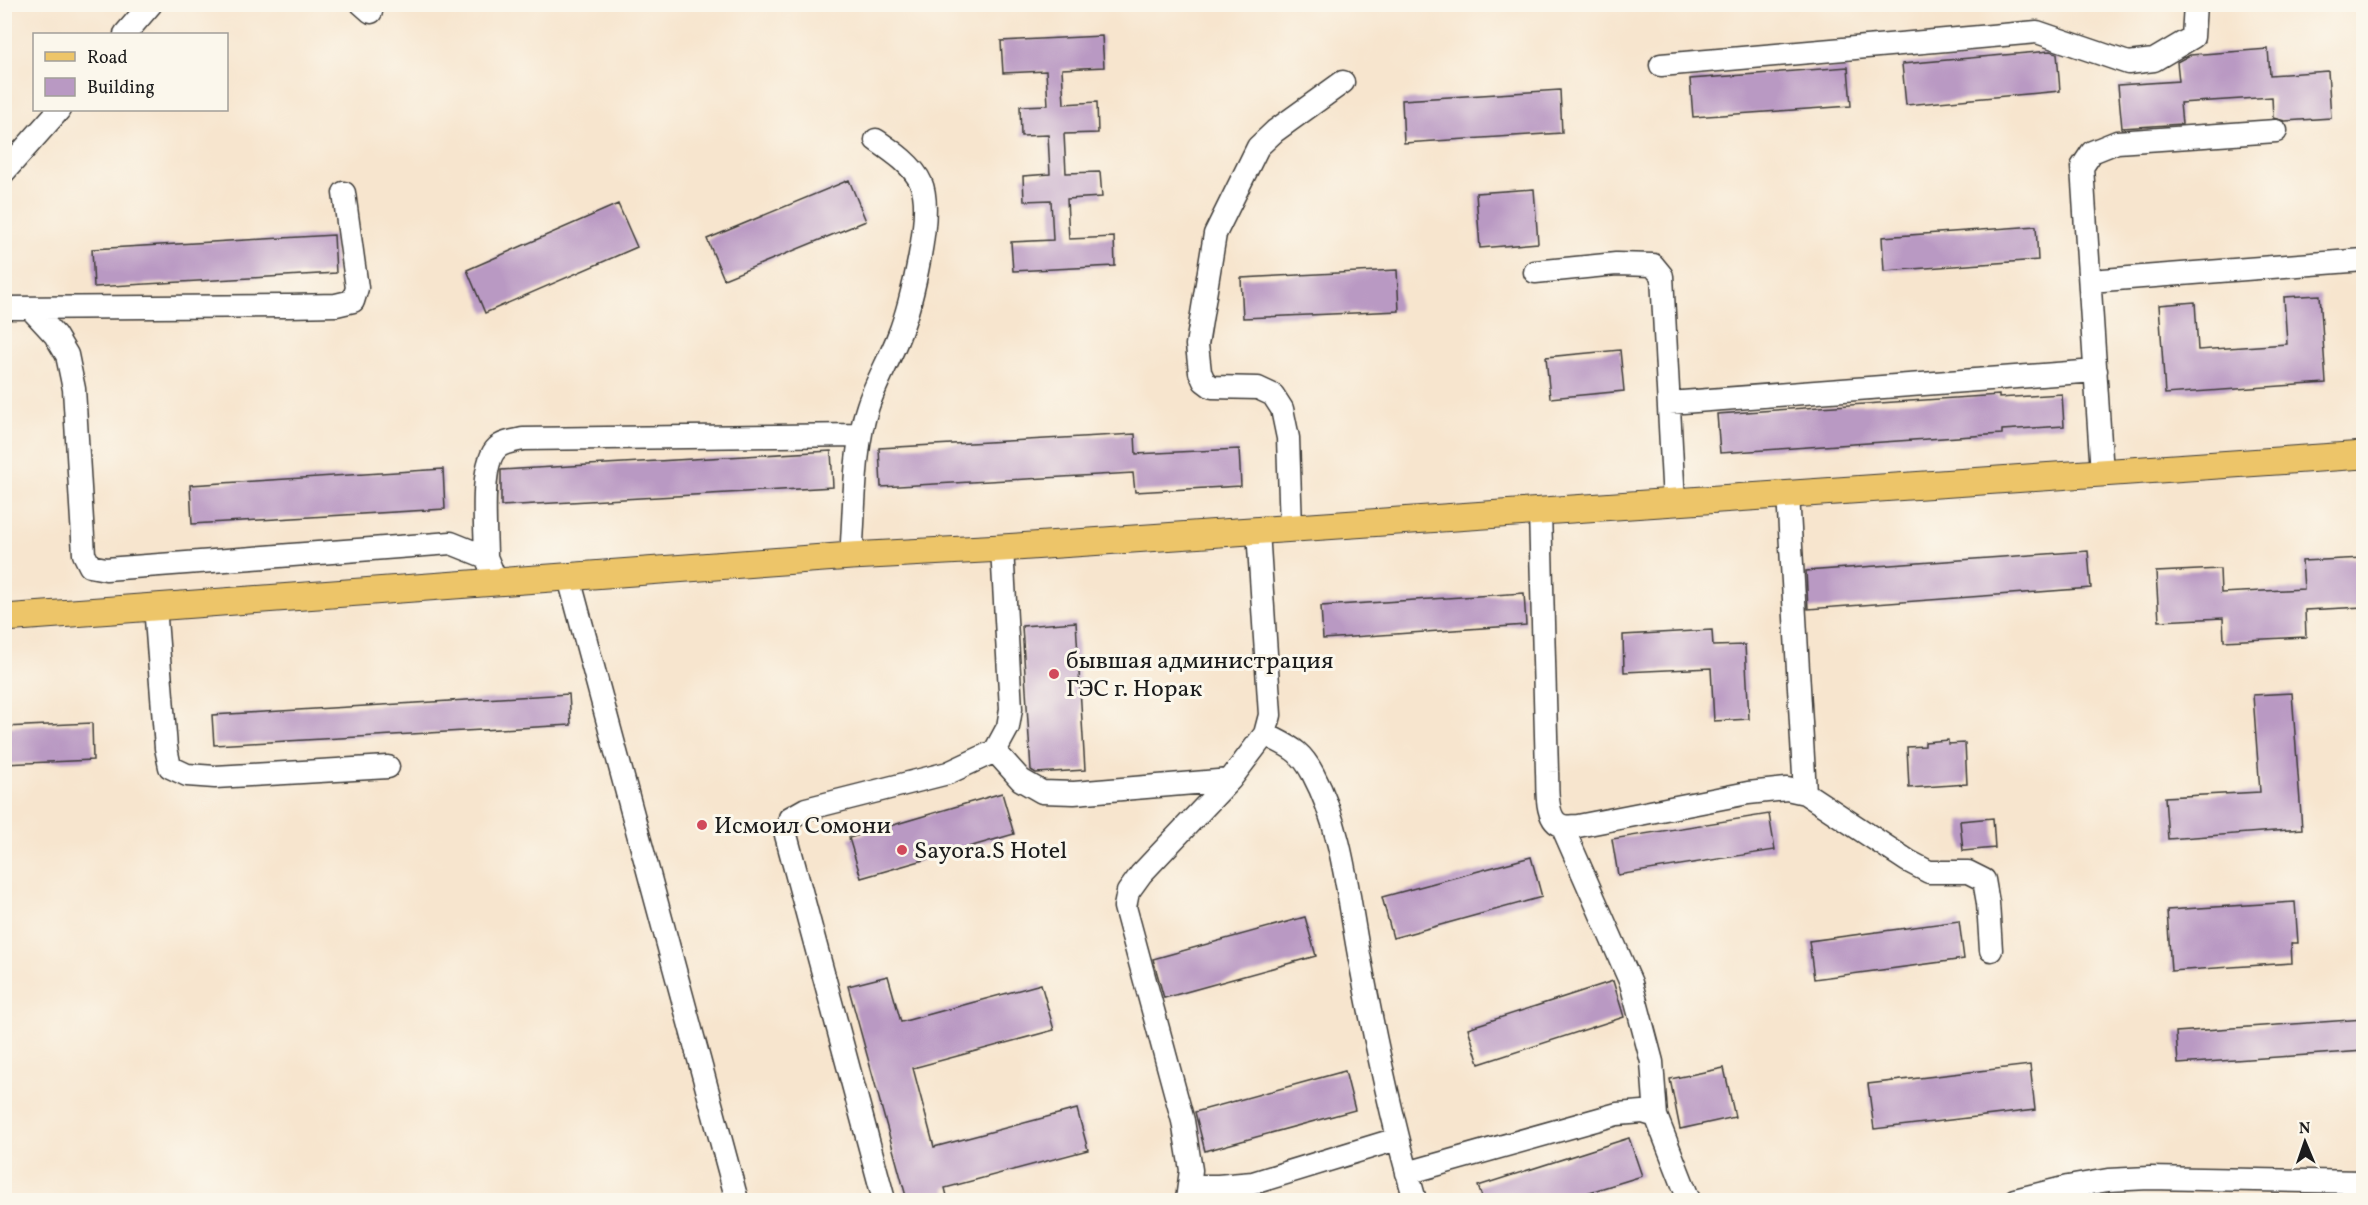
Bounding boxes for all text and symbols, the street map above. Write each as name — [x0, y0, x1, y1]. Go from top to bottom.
legend — [33, 33, 228, 111]
text: Road — [87, 46, 128, 71]
text: Building — [87, 76, 155, 101]
place label: бывшая администрация ГЭС г. Норак — [1066, 645, 1333, 707]
marker: бывшая администрация ГЭС г. Норак — [1047, 667, 1061, 681]
place label: Исмоил Сомони — [714, 810, 891, 844]
marker: Исмоил Сомони — [695, 818, 709, 832]
place label: Sayora.S Hotel — [914, 835, 1067, 869]
marker: Sayora.S Hotel — [895, 843, 909, 857]
north arrow — [2275, 1112, 2335, 1172]
text: N — [2298, 1118, 2311, 1140]

